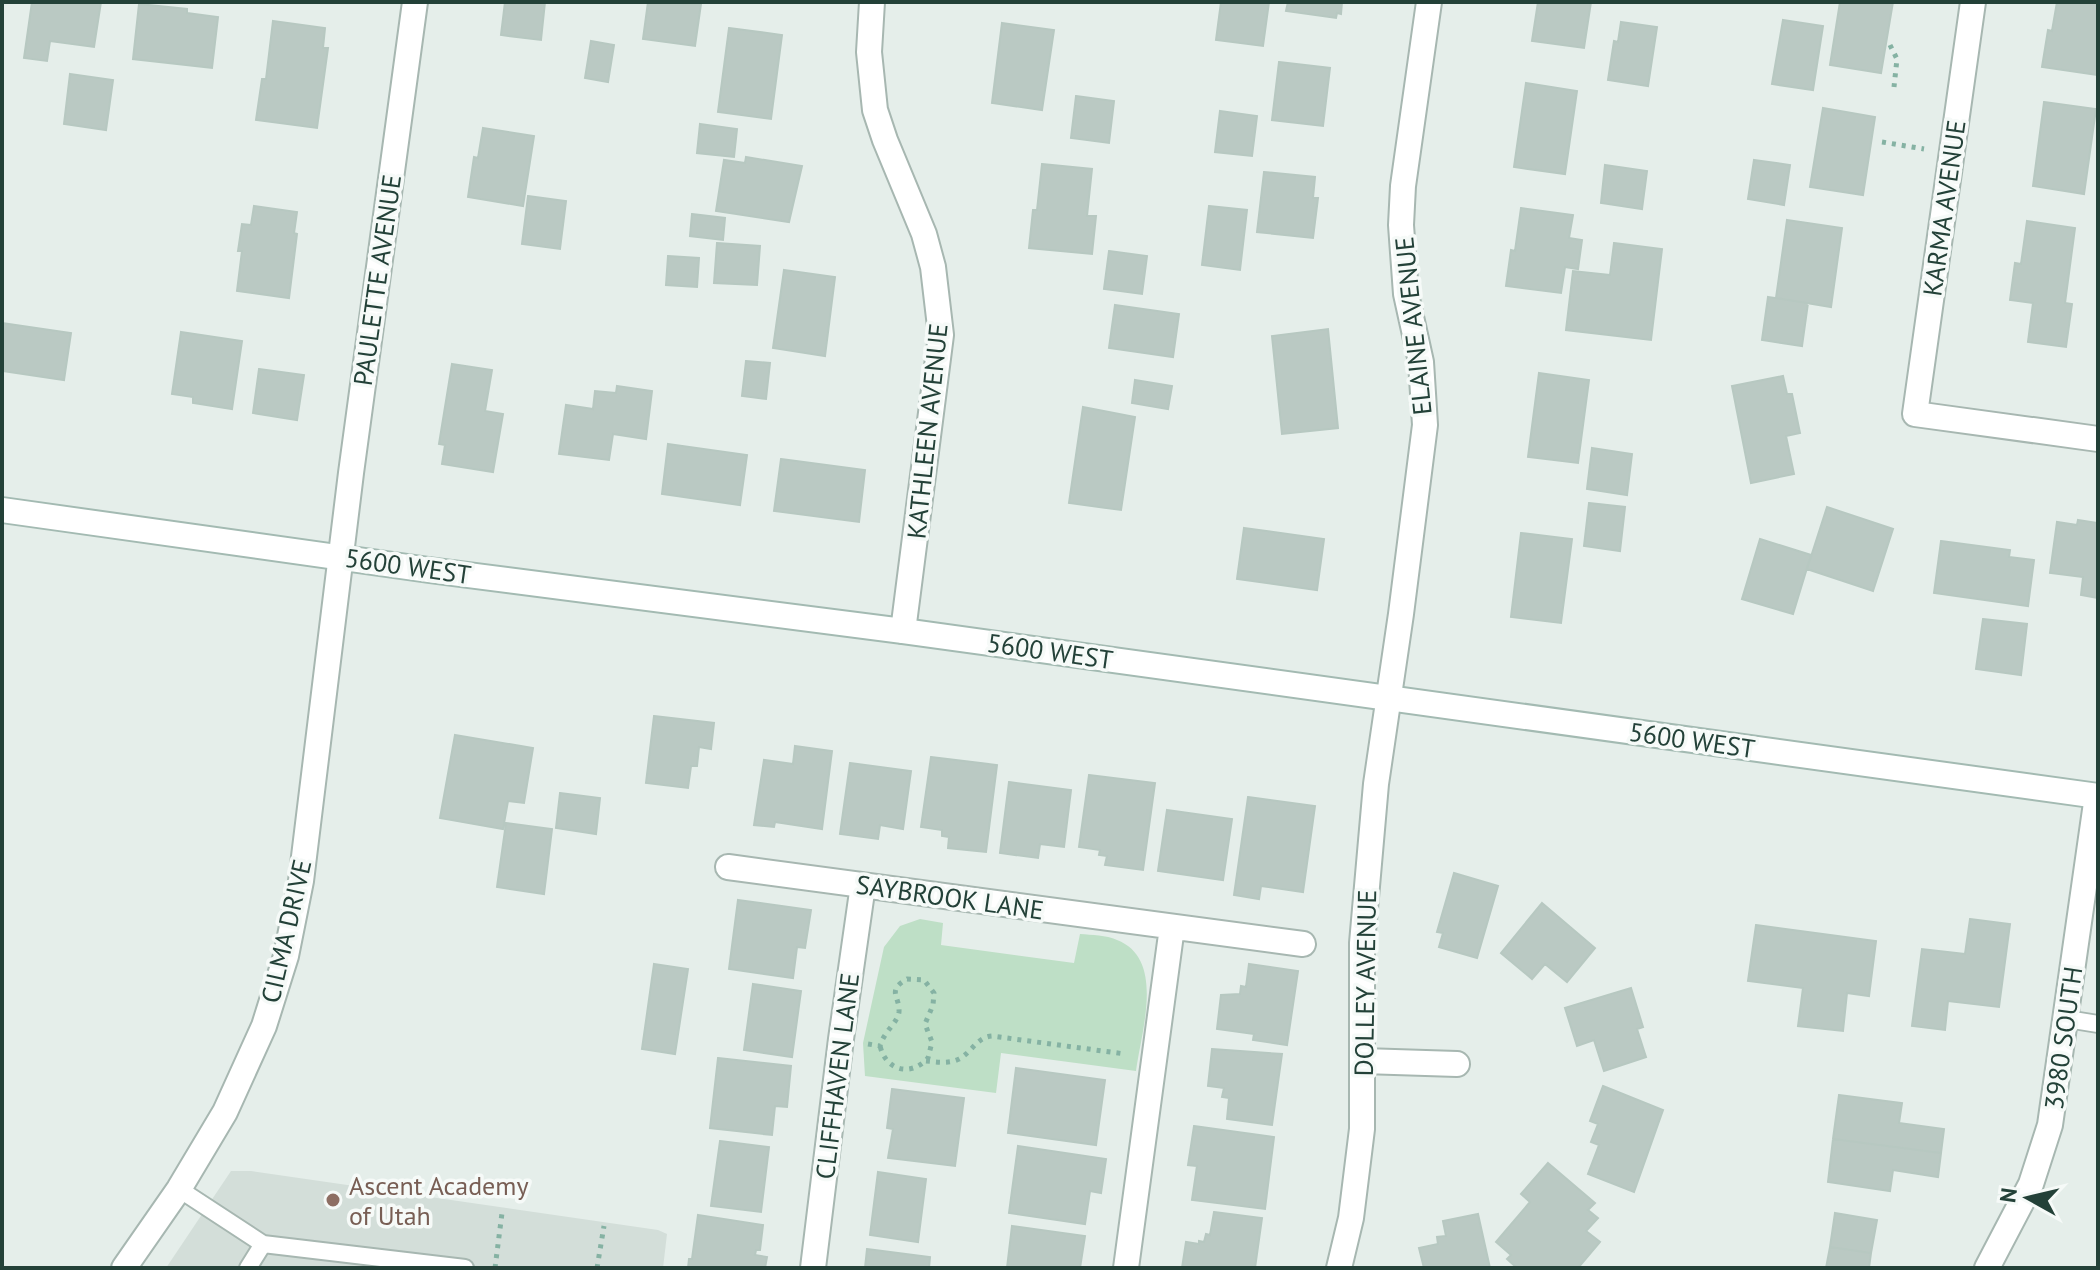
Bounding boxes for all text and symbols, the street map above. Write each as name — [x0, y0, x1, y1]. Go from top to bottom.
street label: KARMA AVENUE — [1915, 118, 1973, 298]
street label: PAULETTE AVENUE — [346, 172, 408, 388]
street label: ELAINE AVENUE — [1387, 235, 1439, 417]
street label: KATHLEEN AVENUE — [899, 322, 955, 540]
street label: 5600 WEST — [343, 541, 473, 591]
street label: 5600 WEST — [985, 626, 1115, 676]
street label: 5600 WEST — [1627, 715, 1757, 765]
street label: CILMA DRIVE — [253, 856, 319, 1006]
street label: SAYBROOK LANE — [854, 868, 1046, 926]
street label: DOLLEY AVENUE — [1347, 889, 1383, 1077]
street label: 3980 SOUTH — [2037, 964, 2089, 1112]
street label: CLIFFHAVEN LANE — [808, 971, 866, 1181]
north arrow — [1988, 1158, 2068, 1238]
place label: Ascent Academy of Utah — [349, 1169, 529, 1232]
text: N — [1993, 1186, 2023, 1204]
marker: Ascent Academy of Utah — [324, 1191, 342, 1209]

